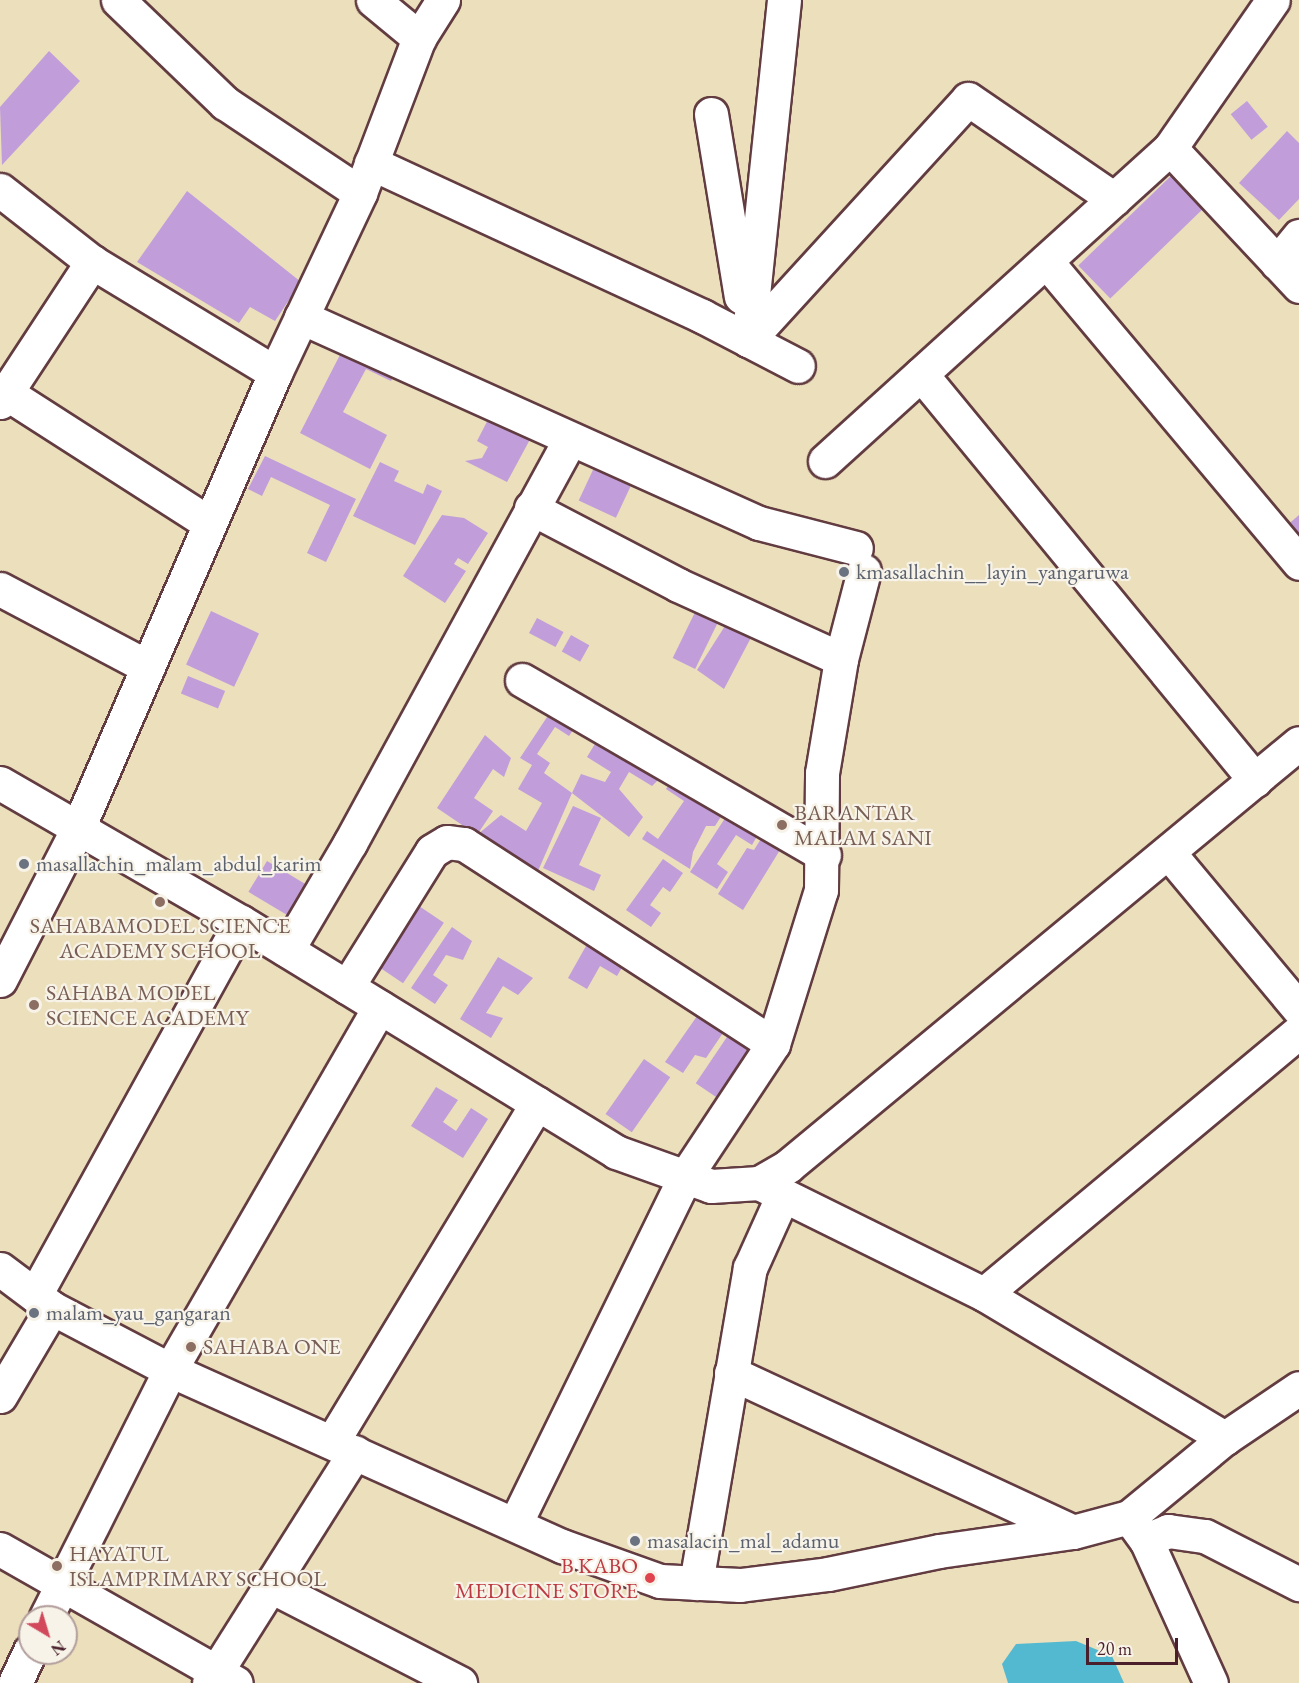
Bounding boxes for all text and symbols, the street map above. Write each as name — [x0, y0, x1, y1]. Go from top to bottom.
place label: kmasallachin__layin_yangaruwa — [856, 559, 1129, 585]
marker: kmasallachin__layin_yangaruwa — [837, 565, 851, 579]
place label: BARANTAR MALAM SANI — [794, 799, 932, 850]
marker: BARANTAR MALAM SANI — [775, 818, 789, 832]
place label: masallachin_malam_abdul_karim — [36, 851, 322, 877]
marker: masallachin_malam_abdul_karim — [17, 857, 31, 871]
marker: SAHABAMODEL SCIENCE ACADEMY SCHOOL — [153, 895, 167, 909]
place label: SAHABAMODEL SCIENCE ACADEMY SCHOOL — [30, 912, 290, 963]
place label: SAHABA MODEL SCIENCE ACADEMY — [46, 979, 249, 1030]
marker: SAHABA MODEL SCIENCE ACADEMY — [27, 998, 41, 1012]
place label: malam_yau_gangaran — [46, 1300, 231, 1326]
marker: malam_yau_gangaran — [27, 1306, 41, 1320]
place label: SAHABA ONE — [203, 1334, 341, 1360]
marker: SAHABA ONE — [184, 1340, 198, 1354]
place label: masalacin_mal_adamu — [647, 1528, 839, 1554]
marker: masalacin_mal_adamu — [628, 1534, 642, 1548]
place label: HAYATUL ISLAMPRIMARY SCHOOL — [69, 1540, 326, 1592]
place label: B KABO MEDICINE STORE — [455, 1552, 638, 1604]
marker: HAYATUL ISLAMPRIMARY SCHOOL — [50, 1559, 64, 1573]
marker: B KABO MEDICINE STORE — [643, 1571, 657, 1585]
north arrow — [18, 1605, 78, 1665]
scale bar — [1089, 1626, 1180, 1664]
text: N — [47, 1636, 70, 1660]
text: 20 m — [1097, 1637, 1132, 1660]

